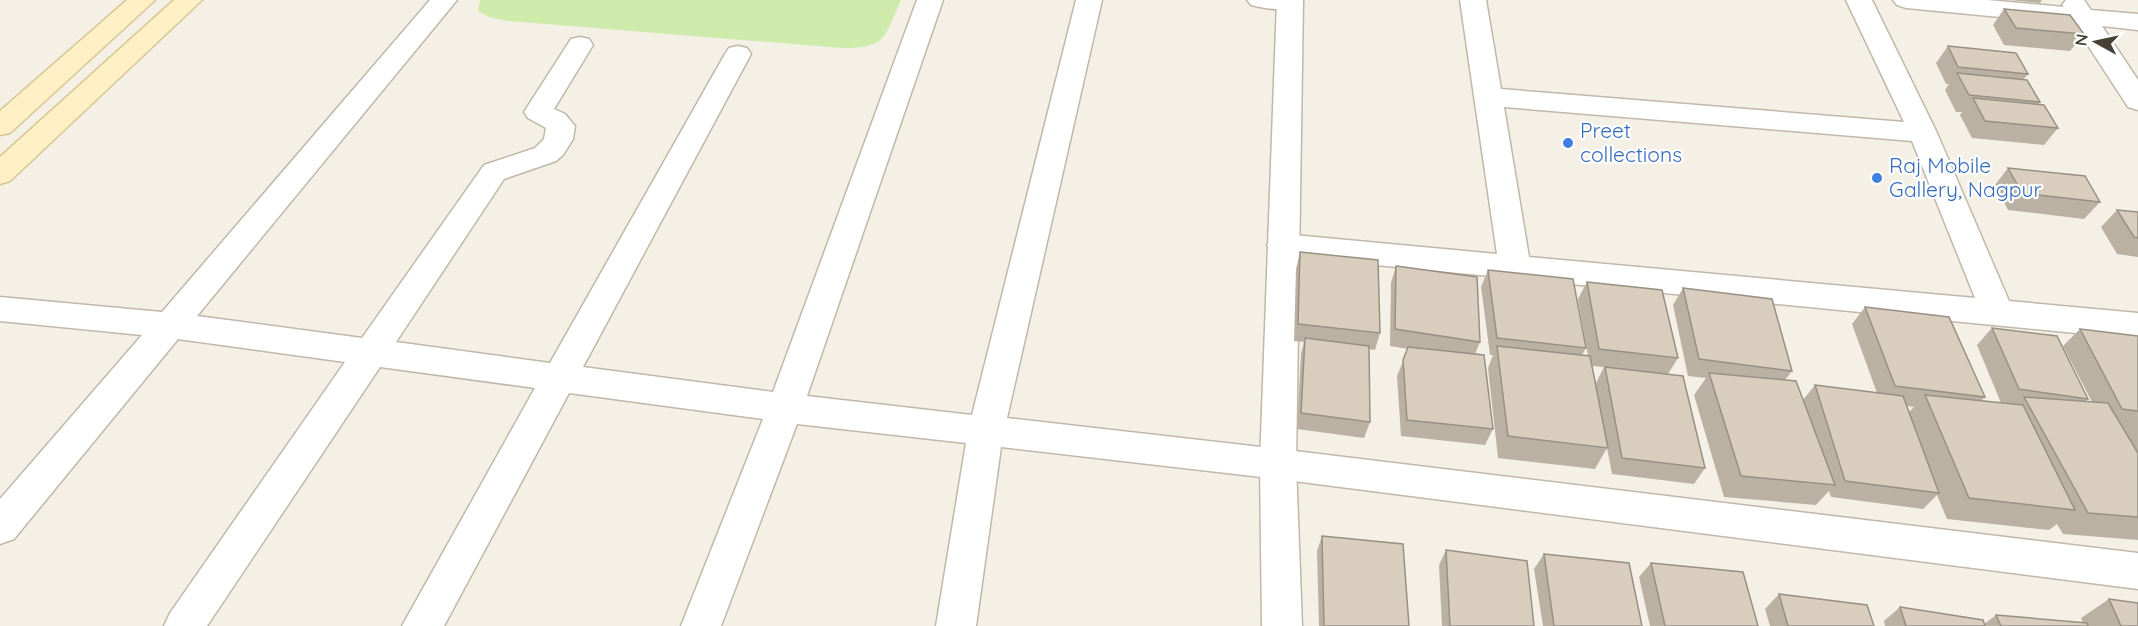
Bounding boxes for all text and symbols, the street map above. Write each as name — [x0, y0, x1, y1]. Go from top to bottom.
north arrow — [2066, 12, 2126, 72]
text: N — [2070, 33, 2092, 47]
place label: Preet collections — [1580, 117, 1682, 167]
marker: Preet collections — [1561, 136, 1575, 150]
place label: Raj Mobile Gallery, Nagpur — [1889, 152, 2042, 202]
marker: Raj Mobile Gallery, Nagpur — [1870, 171, 1884, 185]

